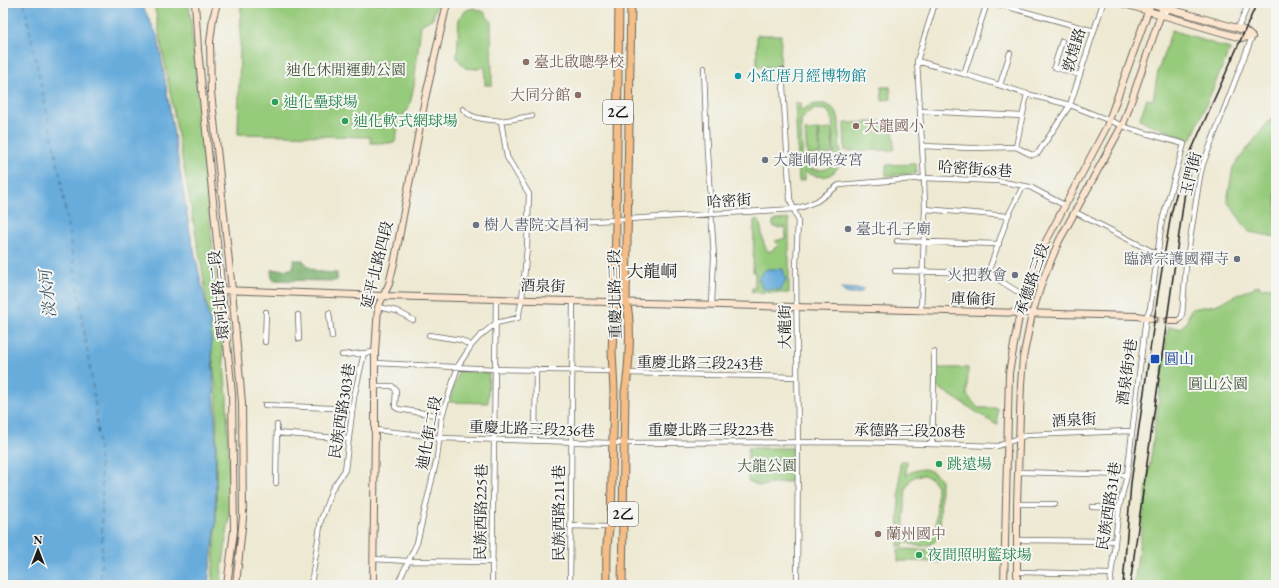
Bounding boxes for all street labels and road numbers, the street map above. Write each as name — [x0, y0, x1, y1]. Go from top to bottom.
street label: 敦煌路 — [1058, 26, 1089, 74]
road number: 2乙 — [603, 100, 633, 124]
street label: 玉門街 — [1176, 150, 1205, 198]
street label: 哈密街68巷 — [937, 156, 1013, 181]
street label: 哈密街 — [706, 189, 752, 212]
street label: 延平北路四段 — [356, 219, 397, 311]
street label: 承德路三段 — [1010, 240, 1053, 317]
street label: 環河北路二段 — [204, 249, 233, 341]
street label: 重慶北路三段 — [604, 249, 625, 339]
street label: 酒泉街 — [520, 275, 566, 296]
street label: 庫倫街 — [950, 289, 996, 308]
street label: 大龍街 — [775, 304, 794, 350]
street label: 酒泉街9巷 — [1112, 337, 1141, 407]
street label: 重慶北路三段243巷 — [637, 352, 763, 373]
street label: 民族西路303巷 — [325, 362, 358, 460]
street label: 迪化街二段 — [412, 394, 445, 472]
street label: 酒泉街 — [1051, 409, 1097, 430]
street label: 重慶北路三段236巷 — [468, 417, 596, 440]
street label: 重慶北路三段223巷 — [648, 420, 774, 439]
street label: 承德路三段208巷 — [854, 420, 966, 441]
street label: 民族西路31巷 — [1092, 460, 1125, 552]
street label: 民族西路225巷 — [470, 464, 491, 560]
street label: 民族西路211巷 — [549, 465, 568, 561]
road number: 2乙 — [608, 502, 638, 526]

